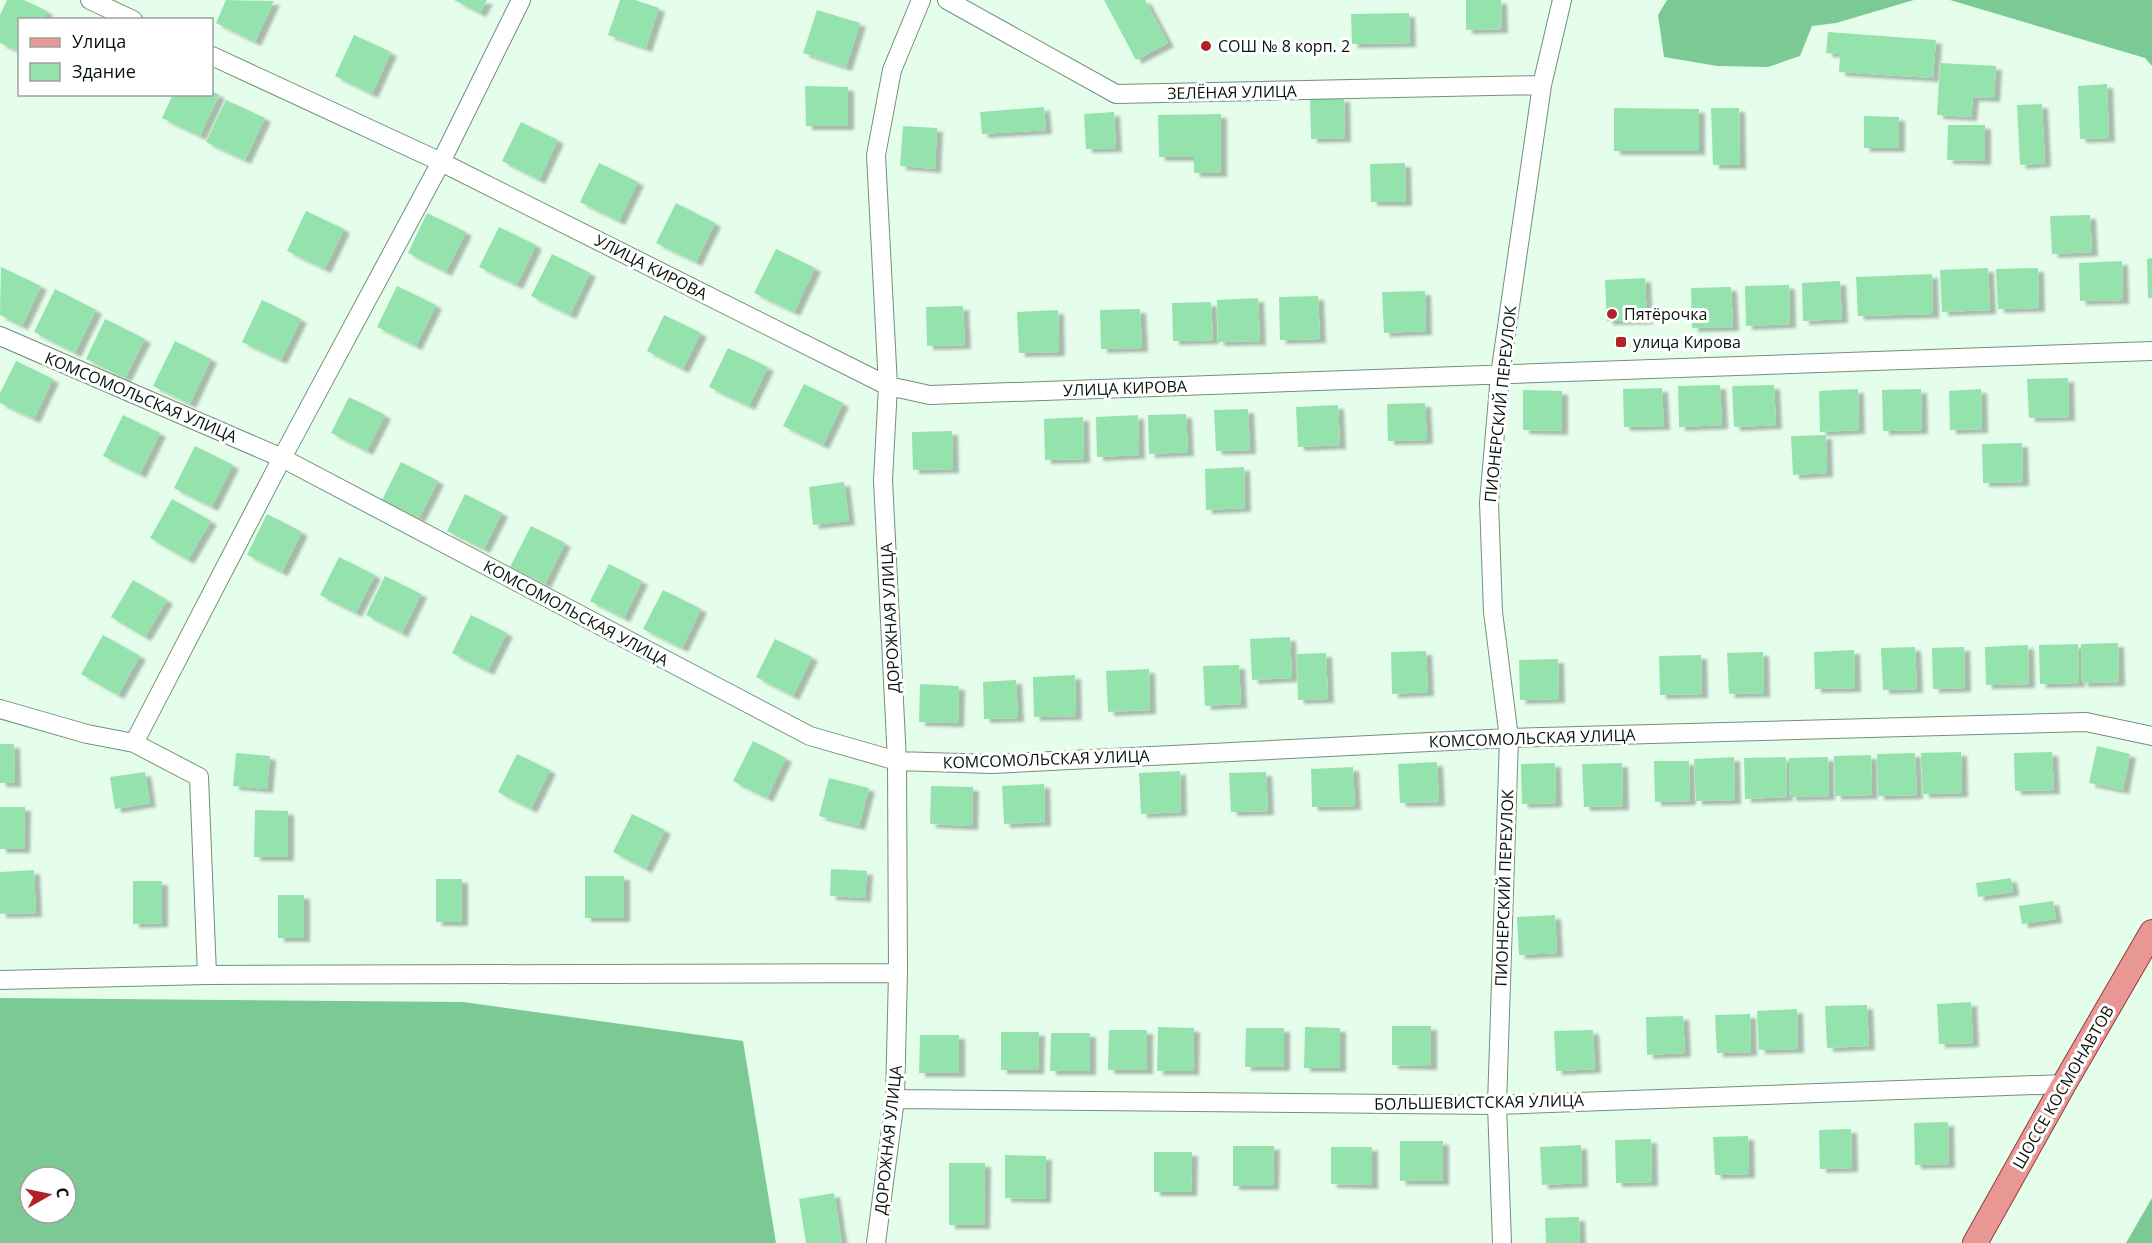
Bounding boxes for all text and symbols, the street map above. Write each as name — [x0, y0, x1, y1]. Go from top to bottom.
legend — [18, 18, 213, 96]
text: Улица — [72, 29, 126, 53]
place label: СОШ № 8 корп. 2 — [1218, 35, 1350, 57]
marker: СОШ № 8 корп. 2 — [1199, 39, 1213, 53]
text: Здание — [72, 59, 136, 83]
street label: ЗЕЛЁНАЯ УЛИЦА — [1167, 80, 1298, 104]
street label: УЛИЦА КИРОВА — [591, 229, 712, 305]
place label: Пятёрочка — [1624, 303, 1707, 325]
street label: ПИОНЕРСКИЙ ПЕРЕУЛОК — [1479, 305, 1521, 503]
marker: Пятёрочка — [1605, 307, 1619, 321]
place label: улица Кирова — [1633, 331, 1741, 353]
marker: улица Кирова — [1614, 335, 1628, 349]
street label: КОМСОМОЛЬСКАЯ УЛИЦА — [42, 346, 241, 448]
street label: УЛИЦА КИРОВА — [1063, 375, 1188, 401]
street label: ДОРОЖНАЯ УЛИЦА — [875, 541, 905, 694]
street label: КОМСОМОЛЬСКАЯ УЛИЦА — [480, 555, 673, 672]
street label: КОМСОМОЛЬСКАЯ УЛИЦА — [1428, 723, 1637, 753]
street label: КОМСОМОЛЬСКАЯ УЛИЦА — [942, 744, 1151, 774]
street label: ПИОНЕРСКИЙ ПЕРЕУЛОК — [1490, 789, 1518, 987]
street label: ШОССЕ КОСМОНАВТОВ — [2007, 1001, 2119, 1173]
street label: ДОРОЖНАЯ УЛИЦА — [869, 1063, 907, 1216]
street label: БОЛЬШЕВИСТСКАЯ УЛИЦА — [1374, 1089, 1585, 1115]
north arrow — [18, 1165, 78, 1225]
text: С — [51, 1186, 74, 1199]

